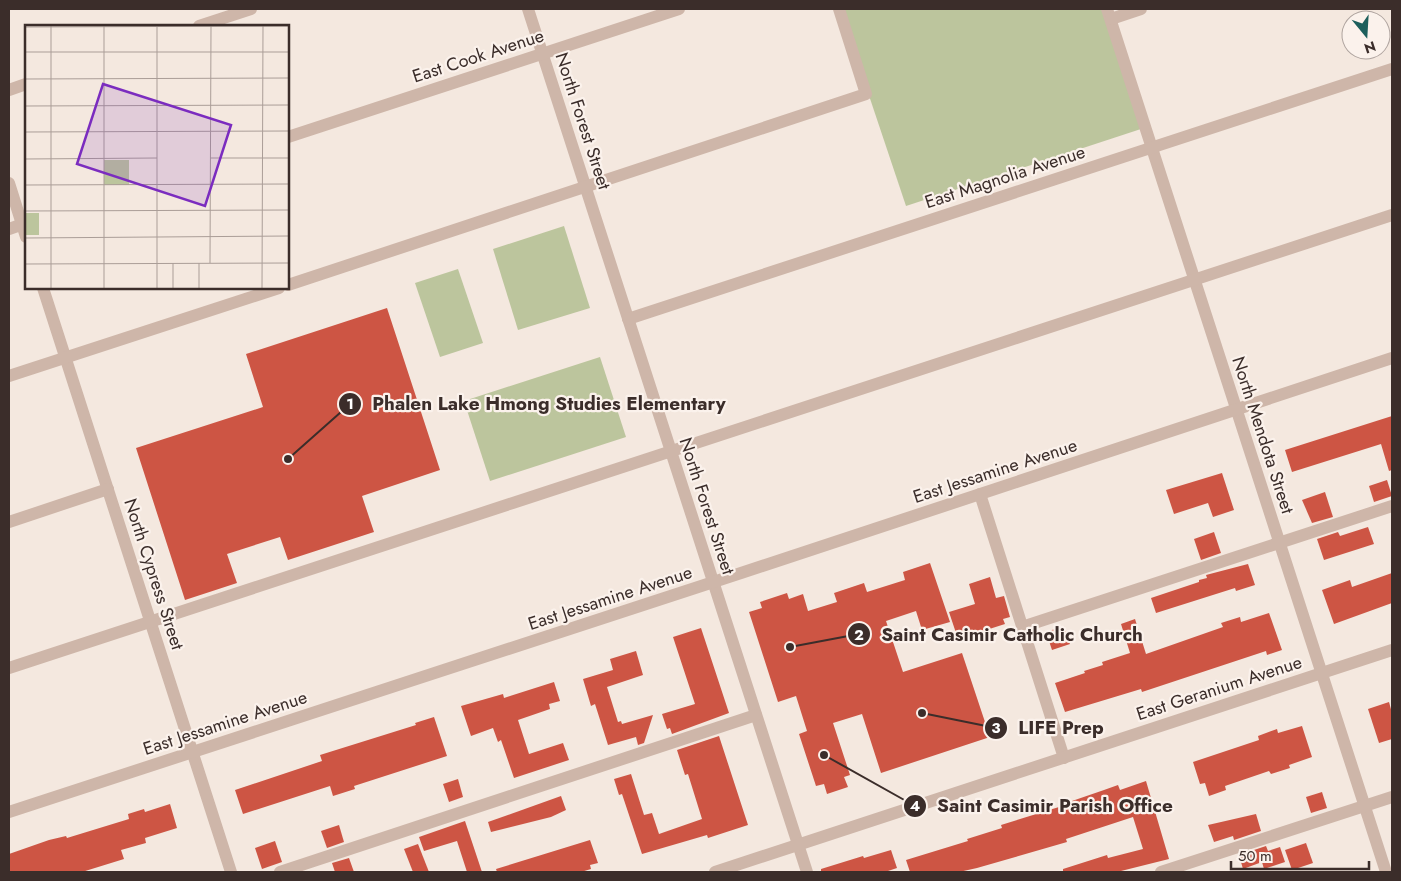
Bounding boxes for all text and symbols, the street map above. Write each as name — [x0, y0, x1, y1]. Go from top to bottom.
north arrow — [1341, 10, 1391, 60]
street label: East Cook Avenue — [409, 22, 547, 90]
inset map — [25, 25, 289, 289]
text: N — [1362, 36, 1378, 59]
street label: North Forest Street — [549, 49, 618, 193]
street label: East Magnolia Avenue — [921, 139, 1089, 215]
street label: North Mendota Street — [1225, 353, 1301, 518]
callout: Phalen Lake Hmong Studies Elementary — [337, 387, 736, 421]
text: Phalen Lake Hmong Studies Elementary — [372, 390, 727, 417]
text: 1 — [346, 393, 354, 415]
street label: East Jessamine Avenue — [910, 432, 1080, 510]
street label: North Forest Street — [673, 434, 742, 578]
street label: North Cypress Street — [117, 495, 191, 654]
street label: East Jessamine Avenue — [525, 559, 695, 637]
callout: Saint Casimir Catholic Church — [846, 617, 1153, 651]
text: Saint Casimir Catholic Church — [881, 621, 1143, 648]
text: 2 — [854, 624, 864, 646]
street label: East Geranium Avenue — [1133, 649, 1305, 727]
street label: East Jessamine Avenue — [140, 684, 310, 762]
callout: LIFE Prep — [984, 711, 1114, 745]
text: LIFE Prep — [1018, 714, 1104, 741]
text: 3 — [991, 717, 1001, 739]
callout: Saint Casimir Parish Office — [902, 789, 1183, 823]
text: Saint Casimir Parish Office — [937, 792, 1173, 819]
text: 4 — [910, 795, 920, 817]
scale bar — [1231, 838, 1368, 870]
text: 50 m — [1238, 845, 1272, 867]

